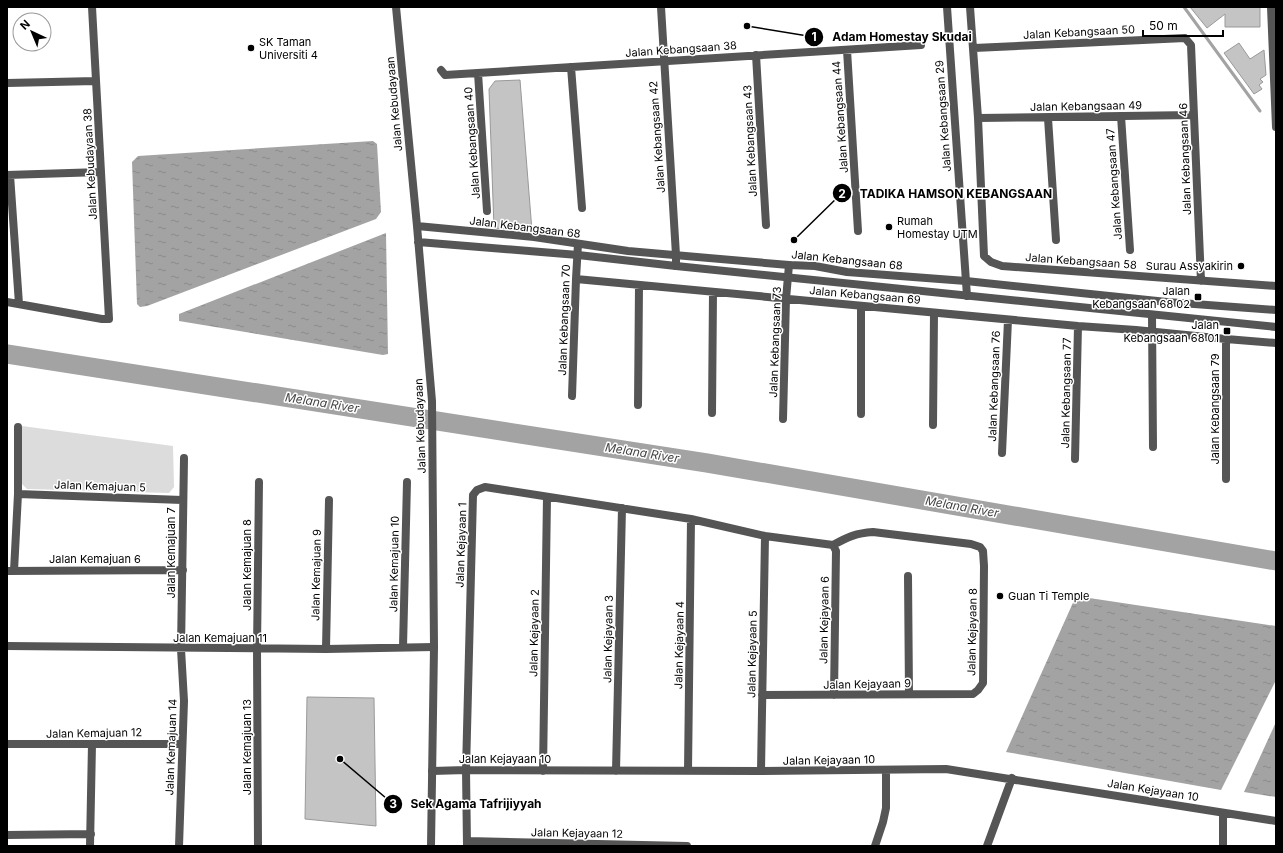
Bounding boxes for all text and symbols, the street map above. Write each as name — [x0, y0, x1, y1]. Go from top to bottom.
north arrow — [12, 12, 52, 52]
scale bar — [1143, 12, 1223, 38]
text: N — [17, 17, 33, 33]
text: 50 m — [1149, 18, 1178, 33]
street label: Jalan Kebangsaan 50 — [1023, 22, 1135, 42]
callout: Adam Homestay Skudai — [804, 25, 979, 49]
text: 1 — [811, 29, 817, 44]
text: Adam Homestay Skudai — [832, 29, 972, 44]
place label: SK Taman Universiti 4 — [259, 35, 318, 62]
street label: Jalan Kebangsaan 38 — [625, 38, 737, 60]
marker: SK Taman Universiti 4 — [246, 43, 256, 53]
street label: Jalan Kebudayaan — [383, 56, 405, 152]
street label: Jalan Kebangsaan 44 — [829, 60, 851, 174]
street label: Jalan Kebangsaan 29 — [932, 60, 954, 172]
street label: Jalan Kebangsaan 42 — [646, 81, 668, 193]
street label: Jalan Kebangsaan 43 — [740, 84, 760, 197]
street label: Jalan Kebangsaan 40 — [461, 86, 483, 200]
street label: Jalan Kebangsaan 49 — [1030, 98, 1142, 114]
street label: Jalan Kebangsaan 46 — [1176, 103, 1194, 215]
street label: Jalan Kebudayaan 38 — [80, 108, 100, 220]
street label: Jalan Kebangsaan 47 — [1103, 128, 1125, 240]
callout: TADIKA HAMSON KEBANGSAAN — [832, 181, 1060, 205]
text: 2 — [838, 186, 846, 201]
text: TADIKA HAMSON KEBANGSAAN — [860, 186, 1052, 201]
street label: Jalan Kebangsaan 68 — [469, 213, 582, 241]
place label: Rumah Homestay UTM — [897, 214, 978, 241]
marker: Rumah Homestay UTM — [884, 222, 894, 232]
street label: Jalan Kebangsaan 68 — [791, 247, 904, 273]
street label: Jalan Kebangsaan 58 — [1025, 250, 1137, 272]
place label: Surau Assyakirin — [1146, 259, 1233, 273]
marker: Surau Assyakirin — [1236, 261, 1246, 271]
street label: Jalan Kebangsaan 70 — [555, 264, 573, 376]
street label: Jalan Kebangsaan 69 — [809, 283, 922, 307]
place label: Jalan Kebangsaan 68 02 — [1092, 284, 1190, 311]
street label: Jalan Kebangsaan 73 — [766, 286, 784, 398]
marker: Jalan Kebangsaan 68 02 — [1193, 292, 1203, 302]
place label: Jalan Kebangsaan 68 01 — [1123, 318, 1219, 345]
marker: Jalan Kebangsaan 68 01 — [1222, 326, 1232, 336]
street label: Jalan Kebangsaan 76 — [985, 330, 1003, 442]
street label: Jalan Kebangsaan 77 — [1058, 337, 1074, 449]
street label: Jalan Kebangsaan 79 — [1208, 353, 1222, 465]
street label: Jalan Kebudayaan — [411, 378, 429, 474]
water label: Melana River — [284, 389, 360, 416]
water label: Melana River — [604, 439, 680, 466]
street label: Jalan Kemajuan 5 — [54, 477, 146, 495]
water label: Melana River — [924, 493, 1001, 520]
street label: Jalan Kejayaan 1 — [453, 502, 469, 588]
street label: Jalan Kemajuan 7 — [164, 507, 178, 599]
street label: Jalan Kemajuan 10 — [386, 516, 402, 612]
street label: Jalan Kemajuan 8 — [240, 519, 254, 611]
street label: Jalan Kemajuan 9 — [308, 529, 324, 621]
street label: Jalan Kemajuan 6 — [49, 552, 141, 566]
street label: Jalan Kejayaan 6 — [816, 576, 832, 664]
street label: Jalan Kejayaan 8 — [964, 588, 980, 676]
street label: Jalan Kejayaan 2 — [526, 589, 542, 677]
place label: Guan Ti Temple — [1008, 589, 1089, 603]
marker: Guan Ti Temple — [995, 591, 1005, 601]
street label: Jalan Kejayaan 3 — [600, 595, 616, 683]
street label: Jalan Kejayaan 4 — [671, 601, 687, 689]
street label: Jalan Kejayaan 5 — [744, 610, 760, 698]
street label: Jalan Kemajuan 11 — [173, 631, 267, 645]
street label: Jalan Kejayaan 9 — [823, 676, 911, 692]
street label: Jalan Kemajuan 14 — [162, 698, 180, 796]
street label: Jalan Kemajuan 13 — [240, 699, 254, 795]
street label: Jalan Kemajuan 12 — [46, 725, 142, 741]
street label: Jalan Kejayaan 10 — [459, 752, 551, 766]
street label: Jalan Kejayaan 10 — [783, 752, 875, 768]
street label: Jalan Kejayaan 10 — [1106, 776, 1200, 804]
callout: Sek Agama Tafrijiyyah — [383, 792, 550, 816]
text: 3 — [389, 796, 397, 811]
text: Sek Agama Tafrijiyyah — [410, 796, 542, 811]
street label: Jalan Kejayaan 12 — [531, 825, 623, 841]

